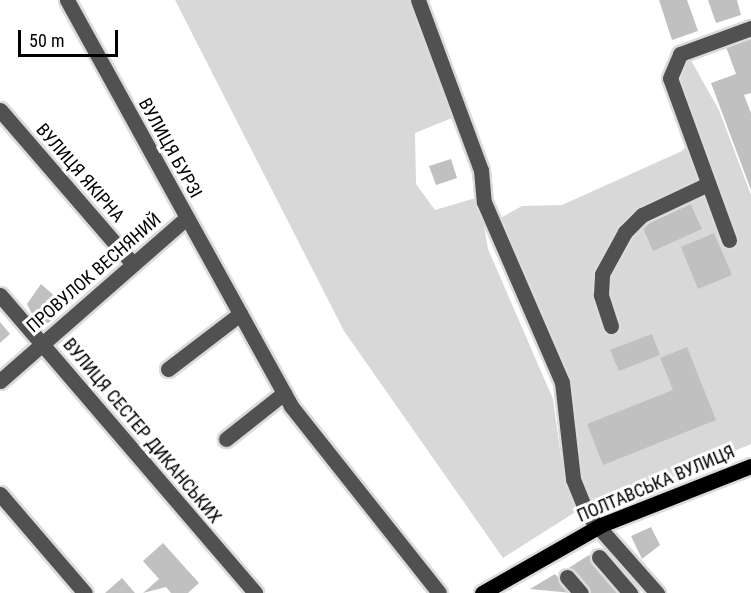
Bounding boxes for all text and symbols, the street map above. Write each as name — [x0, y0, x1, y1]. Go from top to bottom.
scale bar — [21, 18, 122, 56]
text: 50 m — [29, 30, 64, 51]
street label: ВУЛИЦЯ БУРЗІ — [134, 94, 206, 202]
street label: ВУЛИЦЯ ЯКІРНА — [31, 119, 129, 227]
street label: ПРОВУЛОК ВЕСНЯНИЙ — [22, 209, 166, 337]
street label: ВУЛИЦЯ СЕСТЕР ДИКАНСЬКИХ — [58, 334, 226, 528]
street label: ПОЛТАВСЬКА ВУЛИЦЯ — [574, 441, 738, 527]

